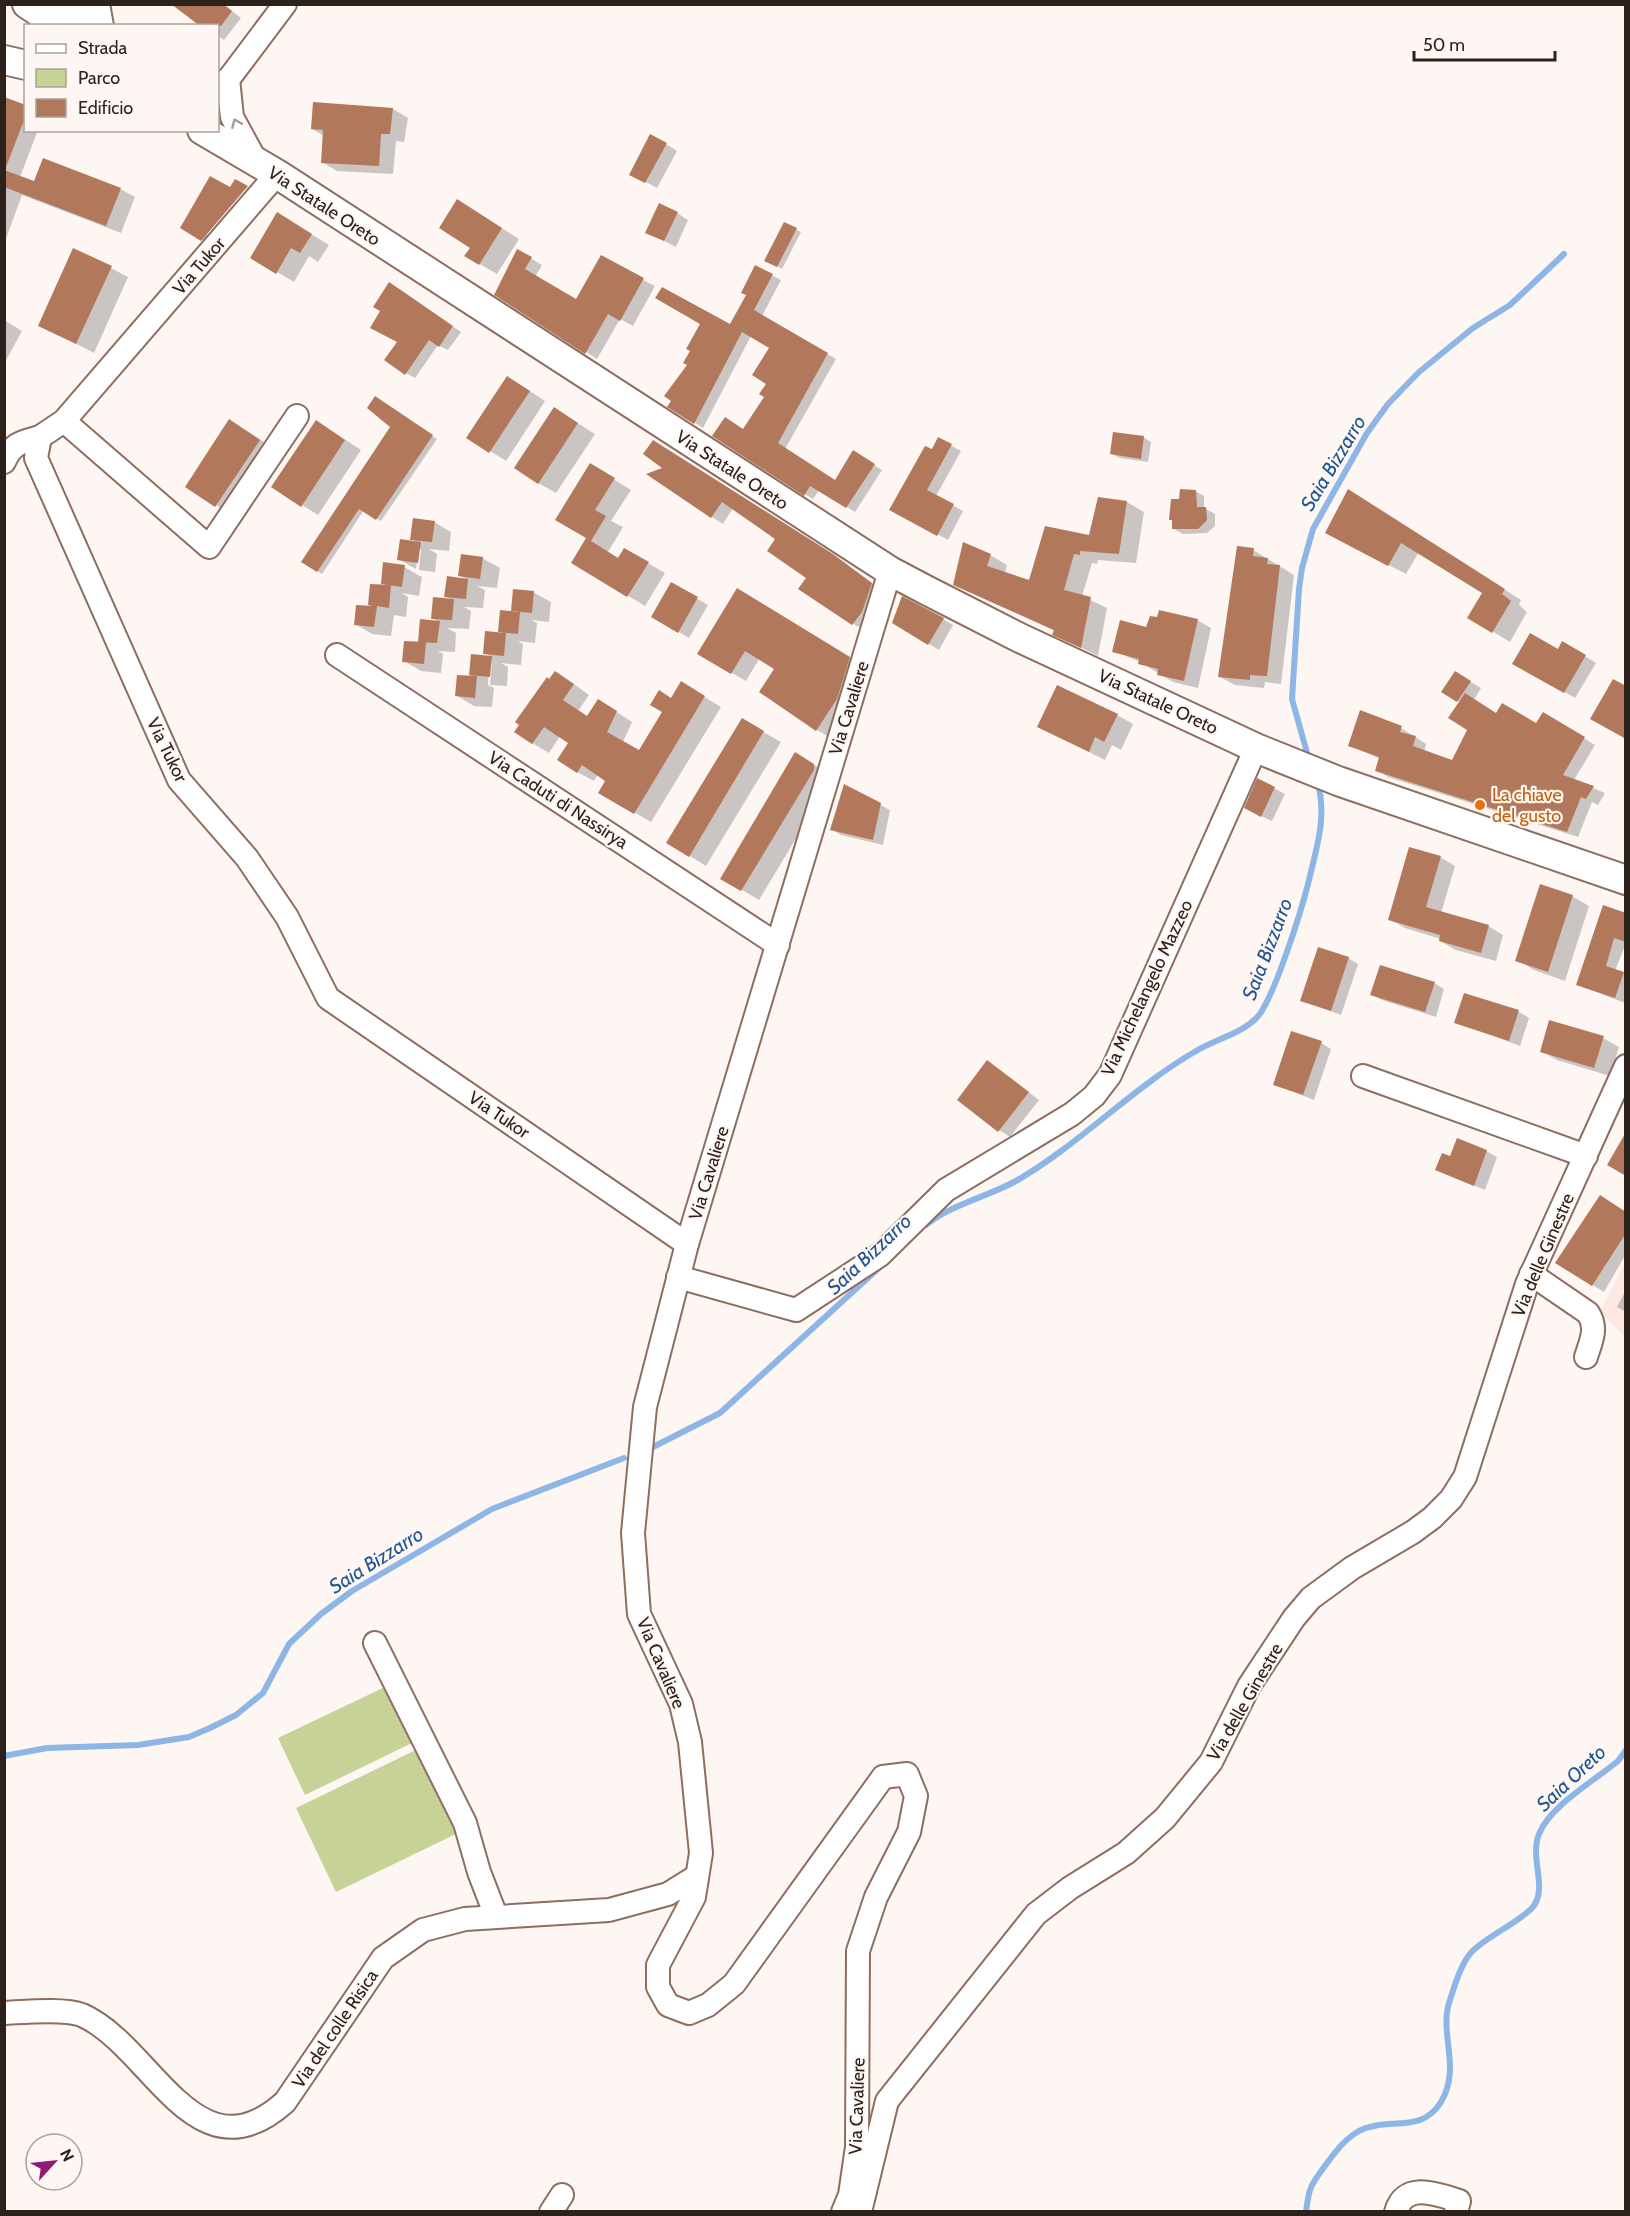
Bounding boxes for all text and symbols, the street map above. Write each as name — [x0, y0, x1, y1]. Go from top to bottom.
legend — [24, 24, 219, 132]
scale bar — [1414, 24, 1555, 62]
text: 50 m — [1423, 34, 1465, 56]
text: Strada — [78, 37, 128, 59]
text: Parco — [78, 67, 120, 89]
text: Edificio — [78, 97, 133, 119]
one-way arrow — [231, 118, 243, 129]
street label: Via Statale Oreto — [264, 162, 384, 251]
street label: Via Tukor — [168, 233, 230, 299]
water label: Saia Bizzarro — [1295, 411, 1371, 515]
street label: Via Statale Oreto — [672, 426, 792, 515]
street label: Via Cavaliere — [824, 658, 874, 758]
street label: Via Statale Oreto — [1095, 665, 1221, 739]
street label: Via Tukor — [142, 714, 192, 786]
street label: Via Caduti di Nassirya — [484, 747, 632, 854]
place label: La chiave del gusto — [1492, 784, 1562, 827]
marker: La chiave del gusto — [1473, 798, 1487, 812]
water label: Saia Bizzarro — [1237, 895, 1297, 1003]
street label: Via Michelangelo Mazzeo — [1096, 896, 1198, 1080]
street label: Via Tukor — [464, 1087, 534, 1144]
street label: Via Cavaliere — [684, 1123, 734, 1223]
street label: Via delle Ginestre — [1507, 1190, 1579, 1320]
water label: Saia Bizzarro — [822, 1209, 916, 1299]
water label: Saia Bizzarro — [324, 1522, 428, 1598]
street label: Via Cavaliere — [632, 1614, 690, 1712]
street label: Via delle Ginestre — [1202, 1639, 1288, 1765]
water label: Saia Oreto — [1531, 1740, 1611, 1816]
street label: Via del colle Risica — [287, 1965, 383, 2092]
street label: Via Cavaliere — [844, 2057, 870, 2155]
north arrow — [24, 2132, 84, 2192]
text: N — [56, 2146, 78, 2165]

